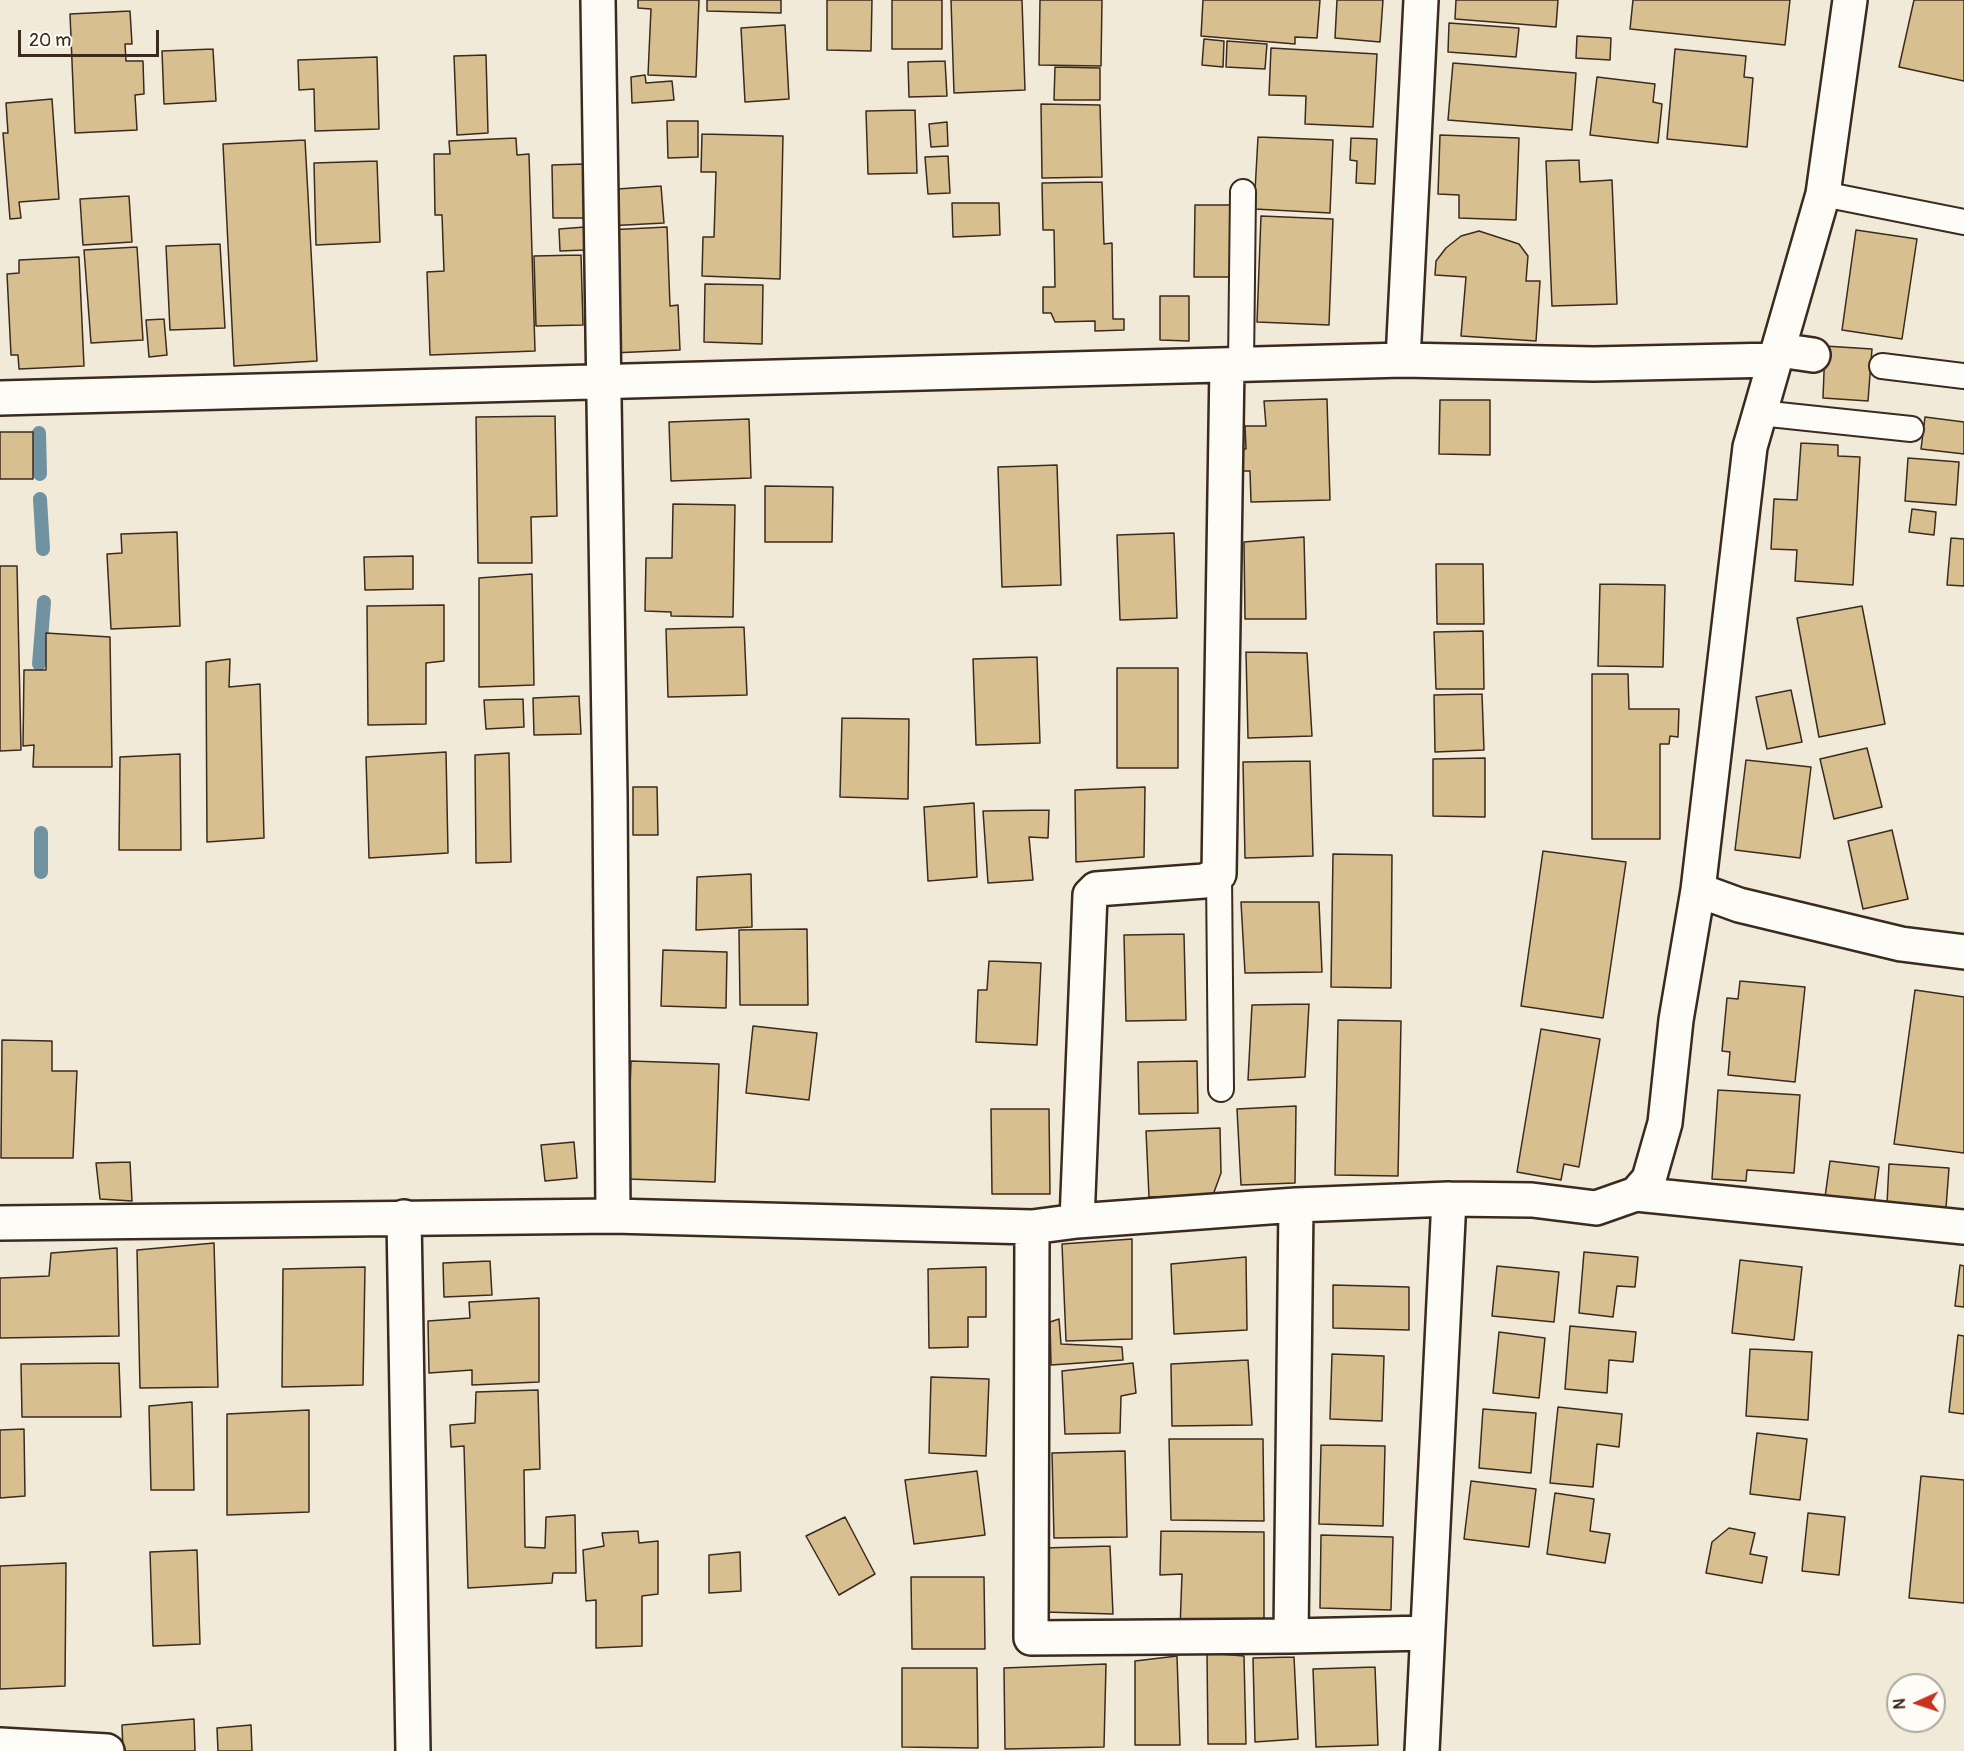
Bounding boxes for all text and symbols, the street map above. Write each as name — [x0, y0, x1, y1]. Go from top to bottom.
scale bar — [21, 18, 162, 56]
text: 20 m — [29, 29, 71, 52]
north arrow — [1886, 1673, 1946, 1733]
text: N — [1890, 1698, 1910, 1710]

